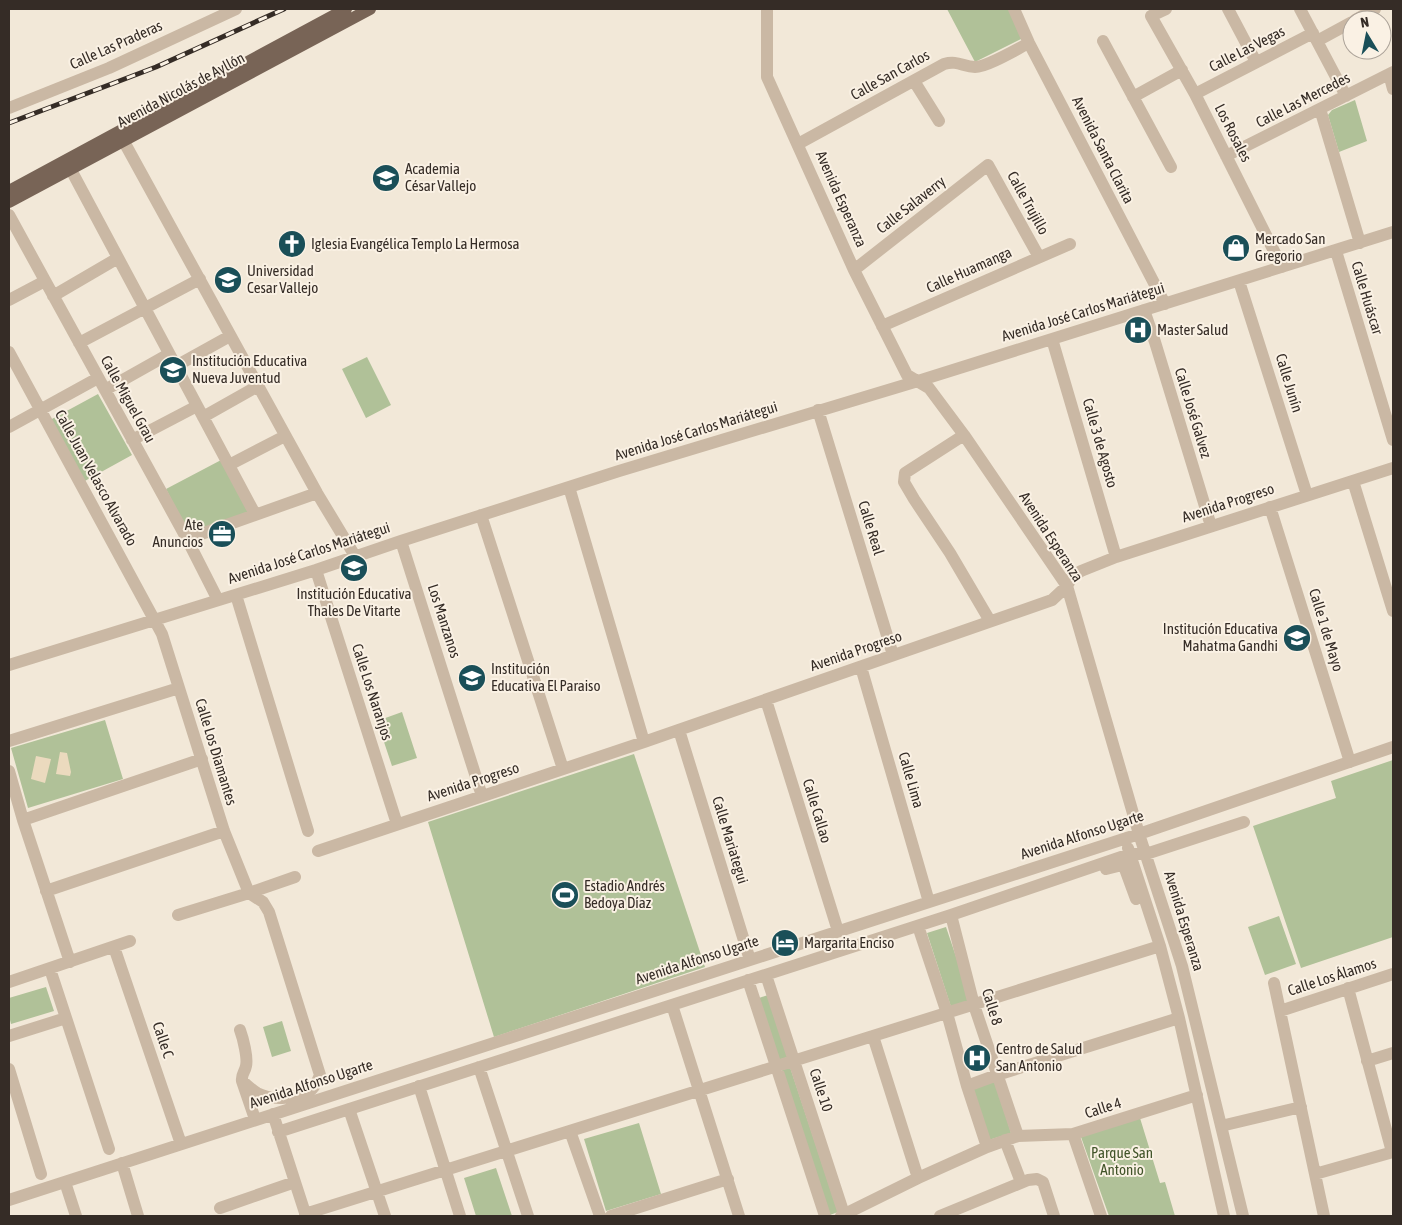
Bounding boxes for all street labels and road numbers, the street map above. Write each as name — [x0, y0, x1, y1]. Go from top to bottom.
street label: Calle Las Praderas — [67, 17, 165, 73]
street label: Calle Las Vegas — [1206, 22, 1287, 75]
street label: Calle San Carlos — [847, 46, 932, 103]
street label: Avenida Nicolás de Ayllón — [114, 49, 247, 130]
street label: Calle Las Mercedes — [1253, 69, 1353, 131]
street label: Avenida Santa Clarita — [1069, 93, 1138, 206]
street label: Los Rosales — [1212, 101, 1255, 165]
street label: Avenida Esperanza — [813, 148, 870, 250]
street label: Calle Trujillo — [1004, 168, 1053, 237]
street label: Calle Salaverry — [873, 173, 948, 237]
street label: Calle Huamanga — [924, 243, 1014, 296]
street label: Calle Huáscar — [1348, 259, 1387, 337]
street label: Avenida José Carlos Mariátegui — [999, 279, 1166, 344]
street label: Calle Junín — [1273, 351, 1306, 414]
street label: Calle Miguel Grau — [98, 352, 159, 445]
street label: Calle José Galvez — [1172, 366, 1215, 461]
street label: Calle 3 de Agosto — [1080, 396, 1121, 490]
street label: Avenida José Carlos Mariátegui — [612, 398, 779, 463]
street label: Calle Juan Velasco Alvarado — [52, 407, 141, 549]
street label: Avenida Progreso — [1180, 480, 1276, 525]
street label: Avenida Esperanza — [1016, 489, 1087, 585]
street label: Calle Real — [855, 499, 888, 557]
street label: Avenida José Carlos Mariátegui — [226, 518, 392, 587]
street label: Los Manzanos — [425, 582, 464, 660]
street label: Calle 1 de Mayo — [1306, 586, 1347, 673]
street label: Avenida Progreso — [808, 627, 904, 674]
street label: Calle Los Naranjos — [349, 641, 396, 742]
street label: Calle Los Diamantes — [192, 696, 241, 807]
street label: Calle Lima — [895, 750, 928, 810]
street label: Avenida Progreso — [425, 759, 521, 804]
street label: Calle Callao — [800, 777, 835, 845]
street label: Calle Mariategui — [709, 794, 752, 886]
street label: Avenida Alfonso Ugarte — [1018, 807, 1146, 862]
street label: Avenida Esperanza — [1161, 869, 1208, 973]
street label: Avenida Alfonso Ugarte — [633, 932, 761, 987]
street label: Calle Los Álamos — [1285, 954, 1378, 999]
street label: Calle 8 — [979, 986, 1006, 1027]
street label: Calle C — [149, 1020, 178, 1060]
street label: Avenida Alfonso Ugarte — [247, 1056, 375, 1111]
street label: Calle 10 — [807, 1066, 836, 1114]
street label: Calle 4 — [1082, 1094, 1123, 1121]

